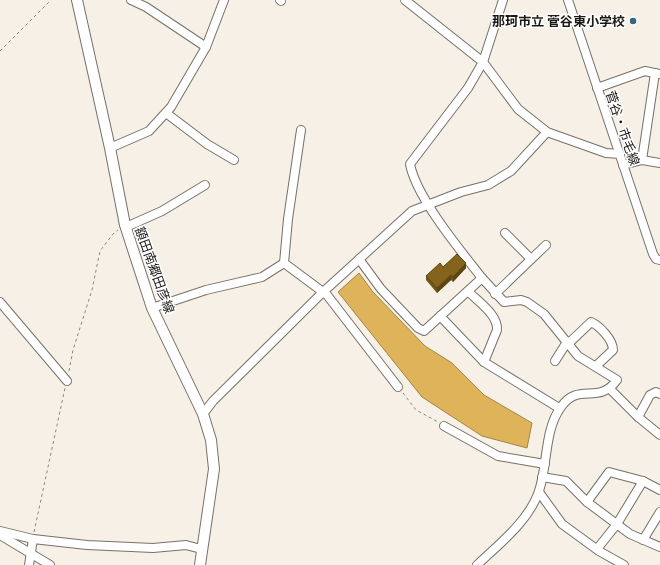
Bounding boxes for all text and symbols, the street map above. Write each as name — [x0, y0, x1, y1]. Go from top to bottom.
place label: 那珂市立 菅谷東小学校 — [492, 13, 625, 30]
marker: 那珂市立 菅谷東小学校 — [628, 16, 638, 26]
street label: 菅谷・市毛線 — [602, 89, 643, 168]
street label: 額田南郷田彦線 — [131, 225, 178, 316]

